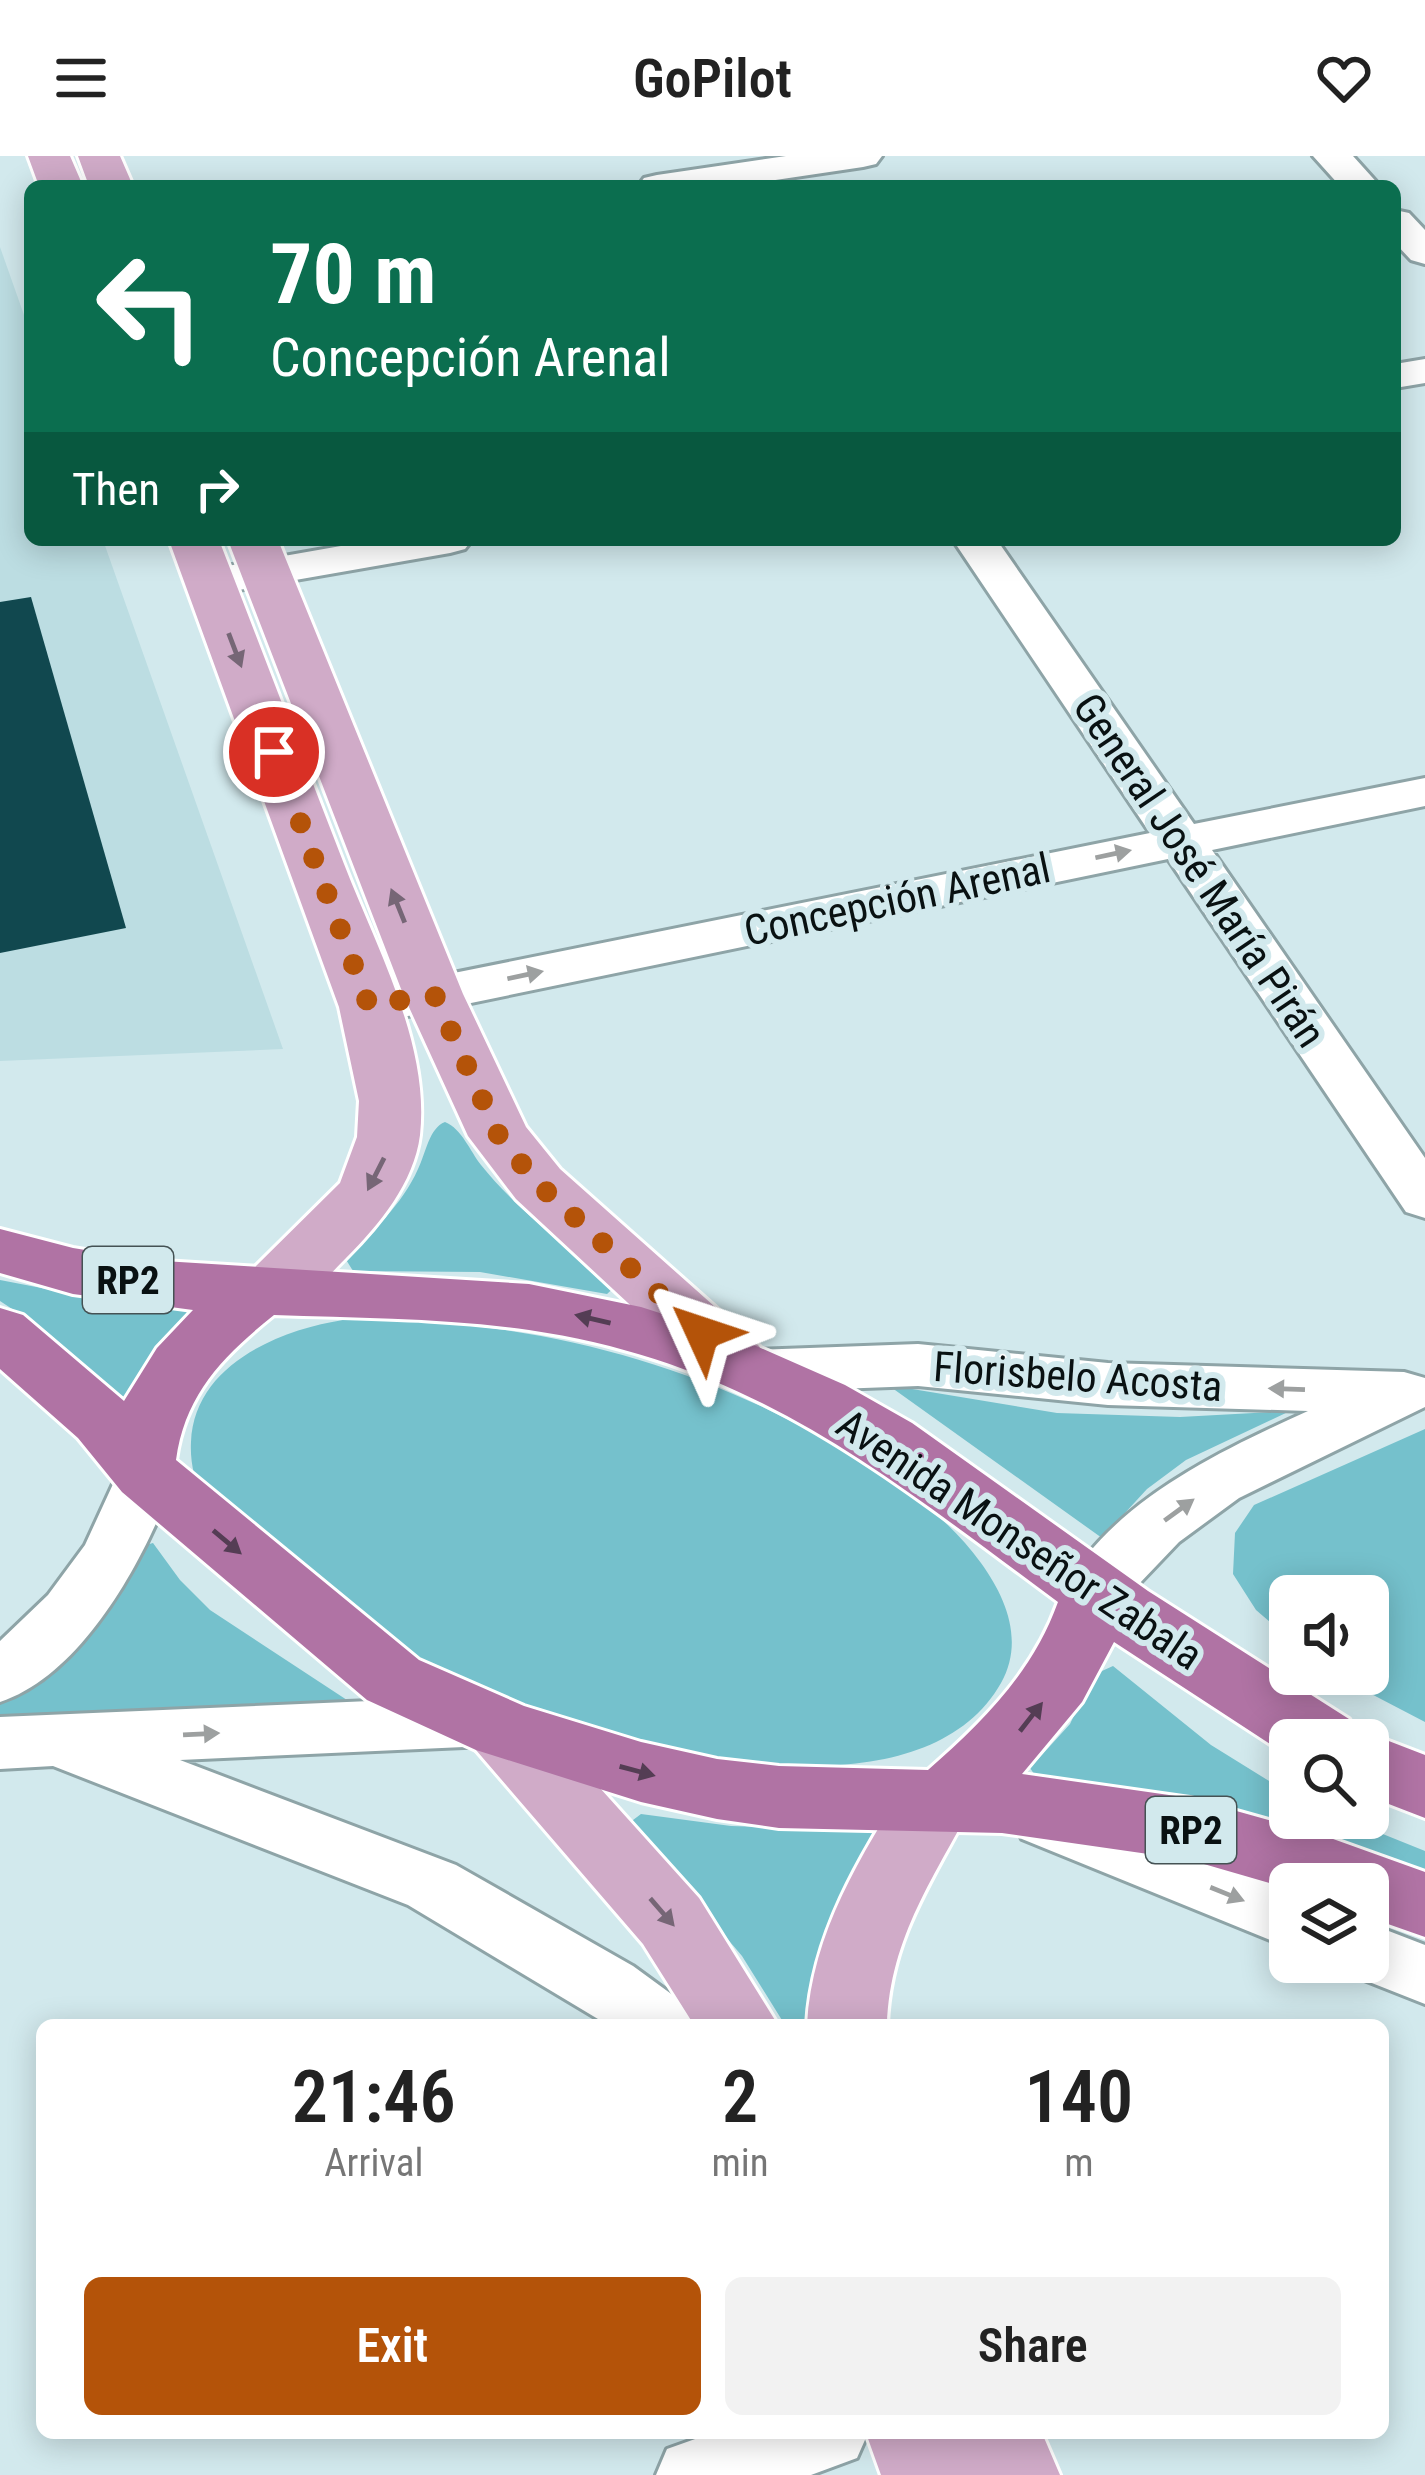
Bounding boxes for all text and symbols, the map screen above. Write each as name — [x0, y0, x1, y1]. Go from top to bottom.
icon: menu — [48, 45, 114, 111]
icon: heart — [1311, 45, 1377, 111]
text: GoPilot — [633, 47, 792, 110]
text: 70 m — [270, 225, 437, 324]
icon: left — [72, 228, 228, 384]
text: Concepción Arenal — [270, 326, 671, 389]
icon: right — [184, 456, 250, 522]
text: Then — [72, 463, 160, 516]
one-way arrow — [227, 632, 246, 668]
street label: General José María Pirán — [1063, 684, 1336, 1056]
pin — [223, 701, 325, 803]
icon: arrive — [241, 719, 307, 785]
street label: Concepción Arenal — [740, 843, 1055, 956]
one-way arrow — [1094, 844, 1132, 863]
one-way arrow — [388, 888, 407, 924]
one-way arrow — [507, 965, 545, 984]
one-way arrow — [366, 1157, 386, 1192]
road number: RP2 — [83, 1247, 173, 1313]
position arrow — [639, 1270, 765, 1396]
one-way arrow — [574, 1309, 611, 1328]
street label: Florisbelo Acosta — [932, 1342, 1224, 1411]
one-way arrow — [1267, 1380, 1305, 1399]
street label: Avenida Monseñor Zabala — [828, 1399, 1212, 1680]
one-way arrow — [1163, 1499, 1195, 1522]
one-way arrow — [212, 1529, 242, 1555]
map controls — [1269, 1575, 1389, 1983]
button: sound — [1269, 1575, 1389, 1695]
one-way arrow — [1018, 1702, 1043, 1733]
button: search — [1269, 1719, 1389, 1839]
one-way arrow — [183, 1724, 221, 1743]
one-way arrow — [618, 1762, 655, 1781]
road number: RP2 — [1146, 1797, 1236, 1863]
button: layers — [1269, 1863, 1389, 1983]
one-way arrow — [1210, 1886, 1246, 1905]
one-way arrow — [648, 1897, 675, 1926]
text: 21:46 — [292, 2055, 456, 2140]
text: 2 — [722, 2055, 758, 2140]
text: 140 — [1025, 2055, 1133, 2140]
text: Arrival — [324, 2140, 423, 2186]
text: min — [712, 2140, 769, 2186]
text: m — [1064, 2140, 1094, 2186]
button: Exit — [84, 2277, 701, 2415]
button: Share — [725, 2277, 1341, 2415]

